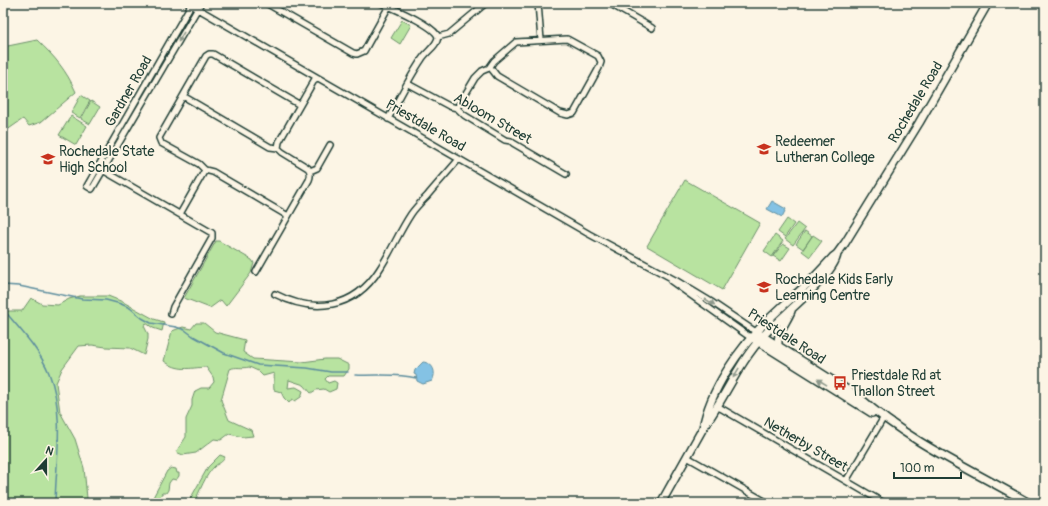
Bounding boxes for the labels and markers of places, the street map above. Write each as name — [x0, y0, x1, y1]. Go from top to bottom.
place label: Redeemer Lutheran College — [775, 133, 875, 166]
school or university icon: Redeemer Lutheran College — [756, 141, 772, 157]
place label: Rochedale State High School — [59, 143, 154, 176]
school or university icon: Rochedale State High School — [40, 151, 56, 167]
place label: Rochedale Kids Early Learning Centre — [775, 271, 893, 304]
school or university icon: Rochedale Kids Early Learning Centre — [756, 279, 772, 295]
place label: Priestdale Rd at Thallon Street — [851, 367, 941, 400]
bus stop icon: Priestdale Rd at Thallon Street — [832, 375, 848, 391]

